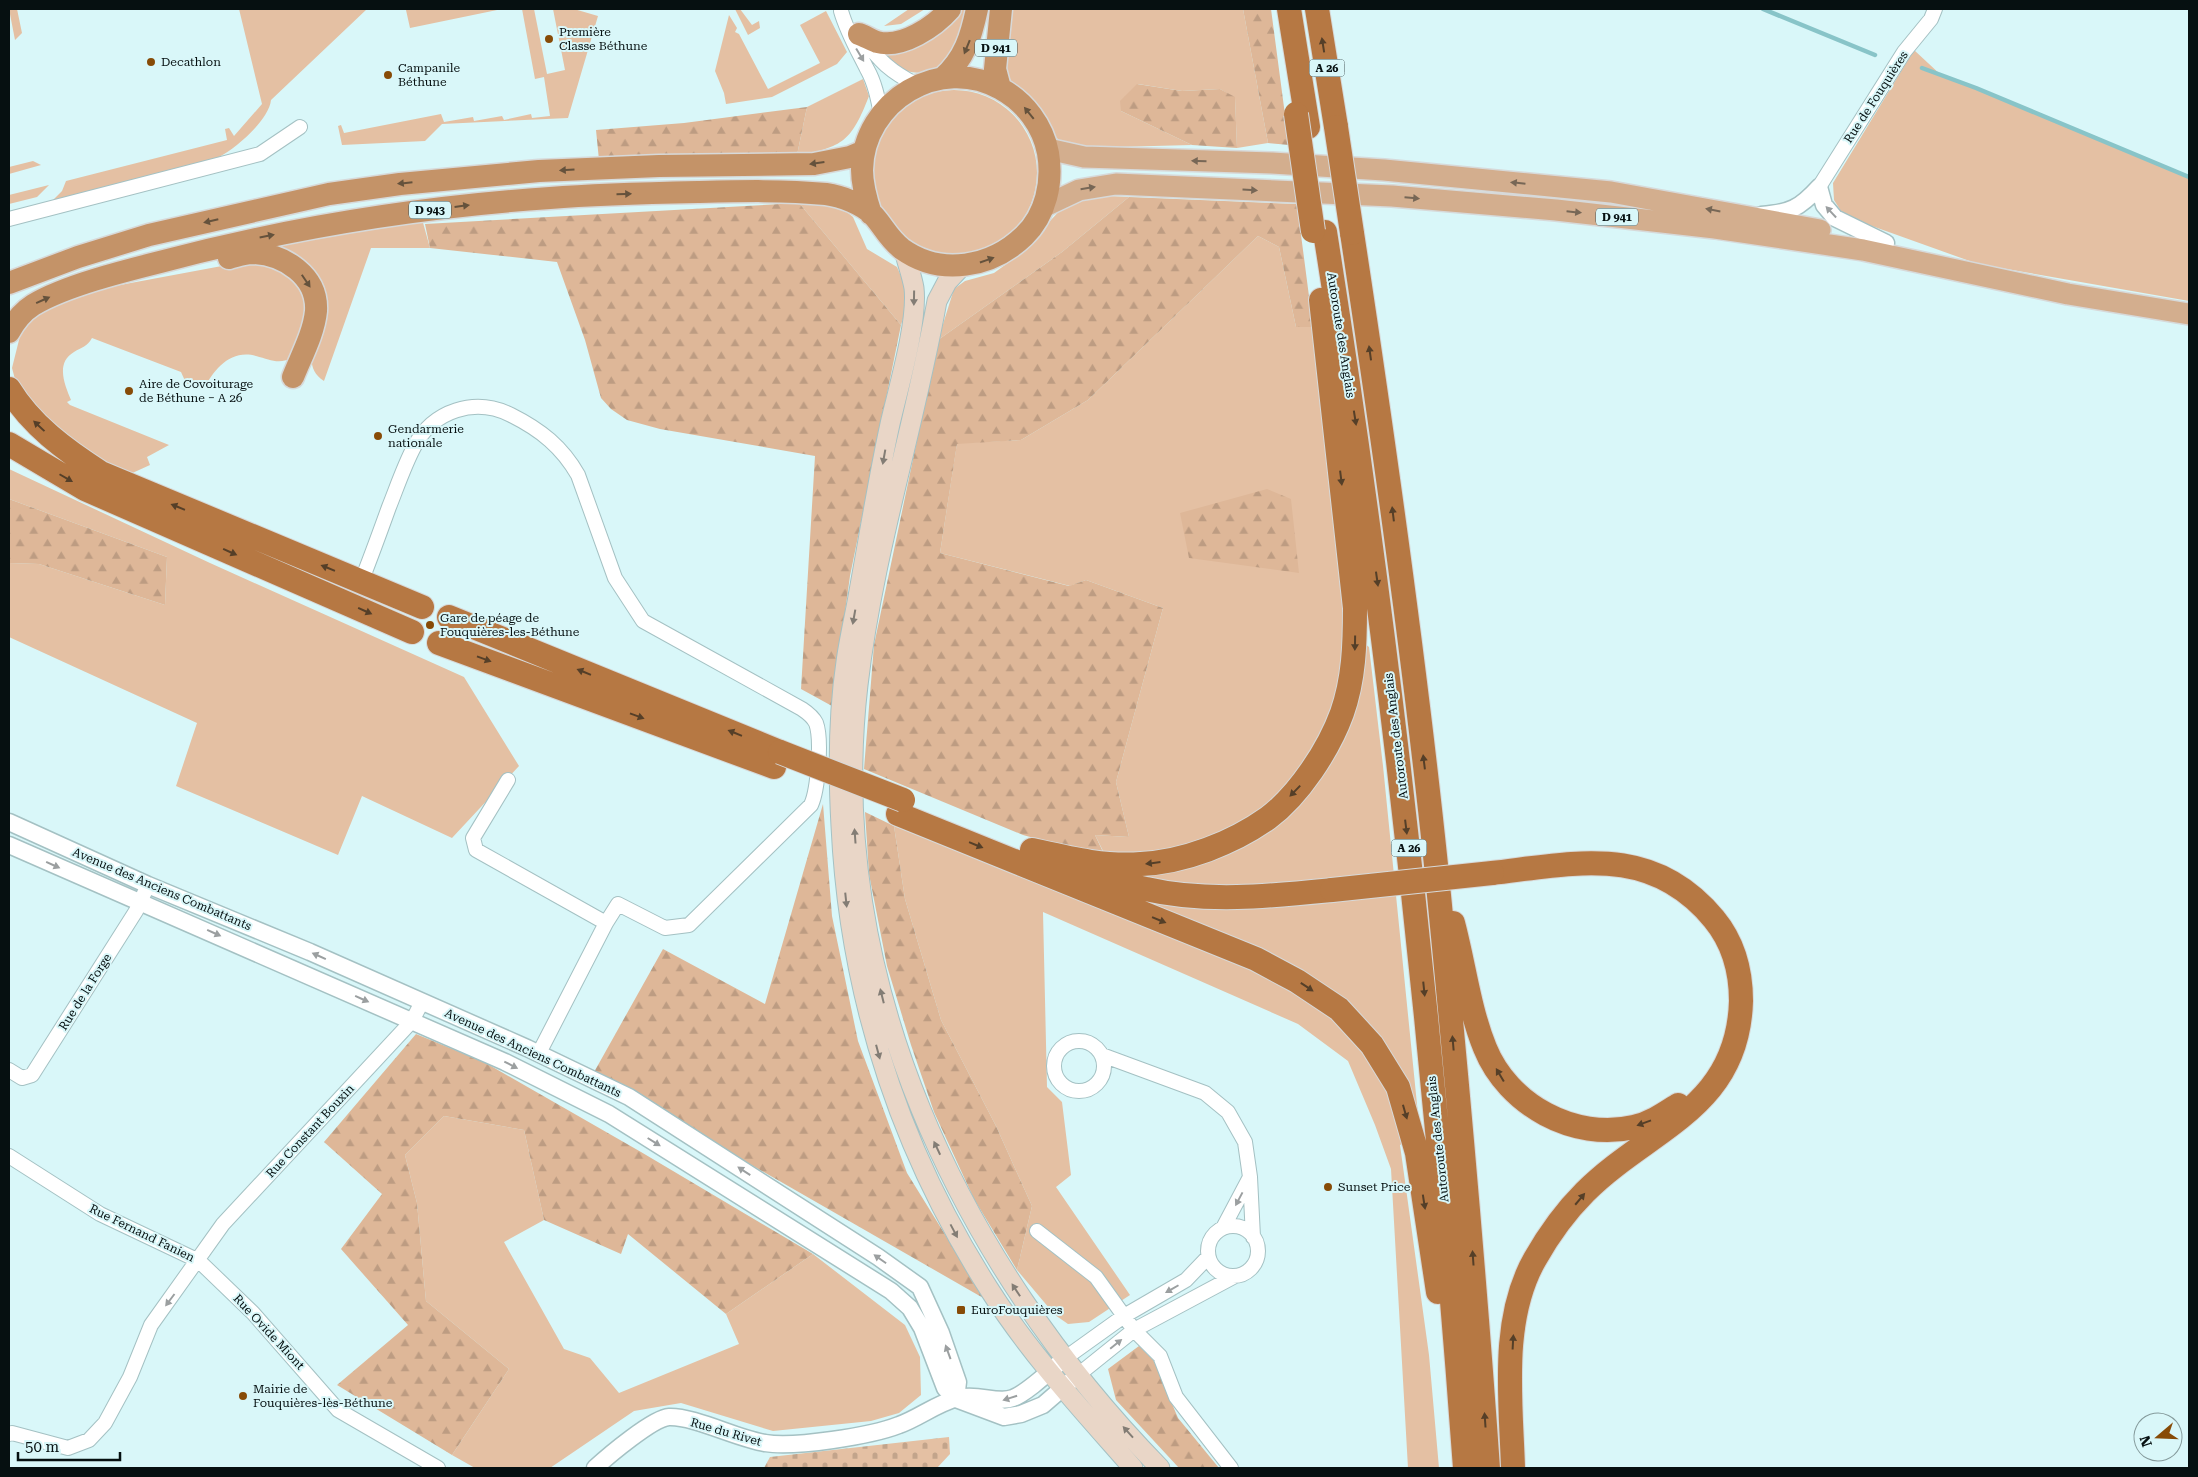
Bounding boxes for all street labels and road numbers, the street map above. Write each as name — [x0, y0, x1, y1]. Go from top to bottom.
road number: D 941 — [975, 40, 1017, 56]
street label: Rue de Fouquières — [1841, 48, 1911, 146]
road number: A 26 — [1310, 59, 1344, 76]
road number: D 943 — [409, 202, 451, 218]
road number: D 941 — [1596, 208, 1638, 226]
street label: Autoroute des Anglais — [1324, 271, 1358, 399]
street label: Autoroute des Anglais — [1381, 672, 1411, 800]
road number: A 26 — [1392, 840, 1426, 856]
street label: Avenue des Anciens Combattants — [70, 845, 254, 933]
street label: Rue de la Forge — [56, 951, 114, 1033]
street label: Avenue des Anciens Combattants — [443, 1006, 624, 1100]
street label: Autoroute des Anglais — [1424, 1075, 1452, 1203]
street label: Rue Constant Bouxin — [263, 1081, 357, 1181]
street label: Rue Fernand Fanien — [87, 1201, 197, 1265]
street label: Rue Ovide Miont — [231, 1291, 308, 1373]
street label: Rue du Rivet — [689, 1415, 764, 1449]

